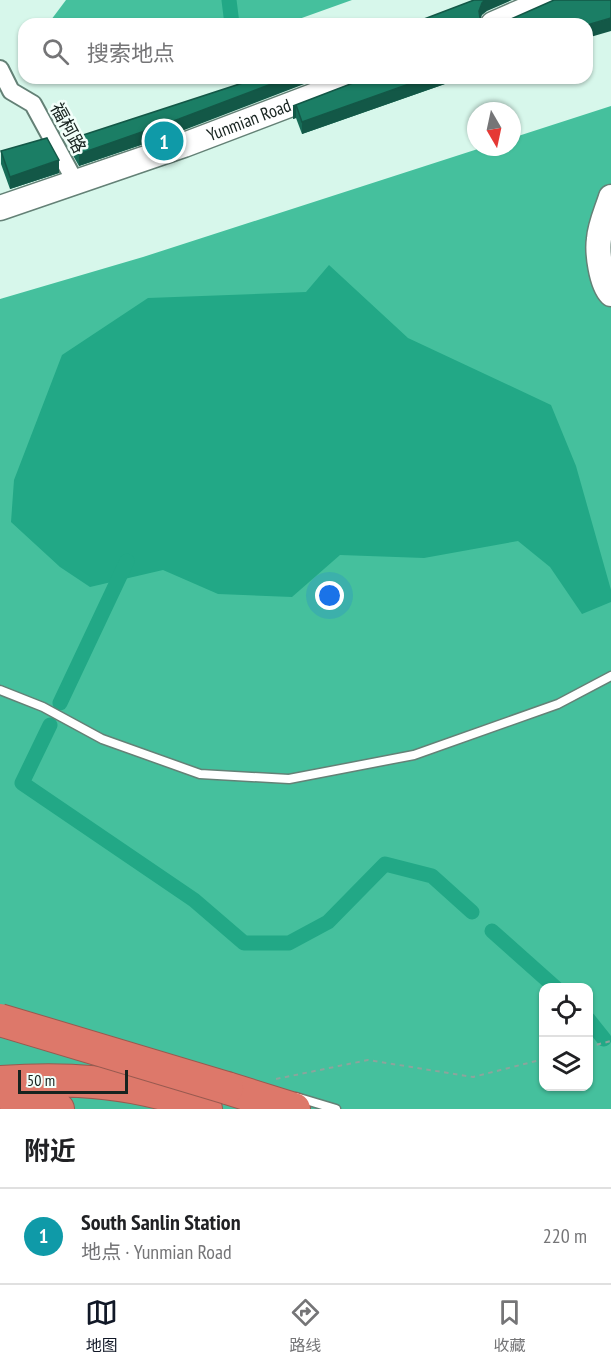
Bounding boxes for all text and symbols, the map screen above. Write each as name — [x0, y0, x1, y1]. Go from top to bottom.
search box — [18, 18, 593, 84]
icon: search — [39, 35, 72, 68]
text: 搜索地点 — [87, 39, 175, 67]
street label: Yunmian Road — [203, 93, 294, 146]
street label: 福柯路 — [46, 99, 91, 157]
north arrow — [467, 102, 521, 156]
pin: 1 — [144, 118, 184, 164]
your location — [315, 581, 344, 610]
map controls — [539, 983, 593, 1091]
button: locate — [539, 983, 593, 1037]
button: layers — [539, 1037, 593, 1091]
scale bar — [18, 1067, 128, 1094]
text: 50 m — [27, 1070, 55, 1090]
text: 附近 — [24, 1134, 76, 1167]
text: South Sanlin Station — [81, 1208, 241, 1236]
text: 1 — [39, 1223, 48, 1249]
text: 220 m — [543, 1223, 587, 1249]
text: 地点 · Yunmian Road — [81, 1239, 232, 1265]
tab: 地图 — [85, 1296, 118, 1356]
tab: 路线 — [289, 1296, 322, 1356]
tab: 收藏 — [493, 1296, 526, 1356]

